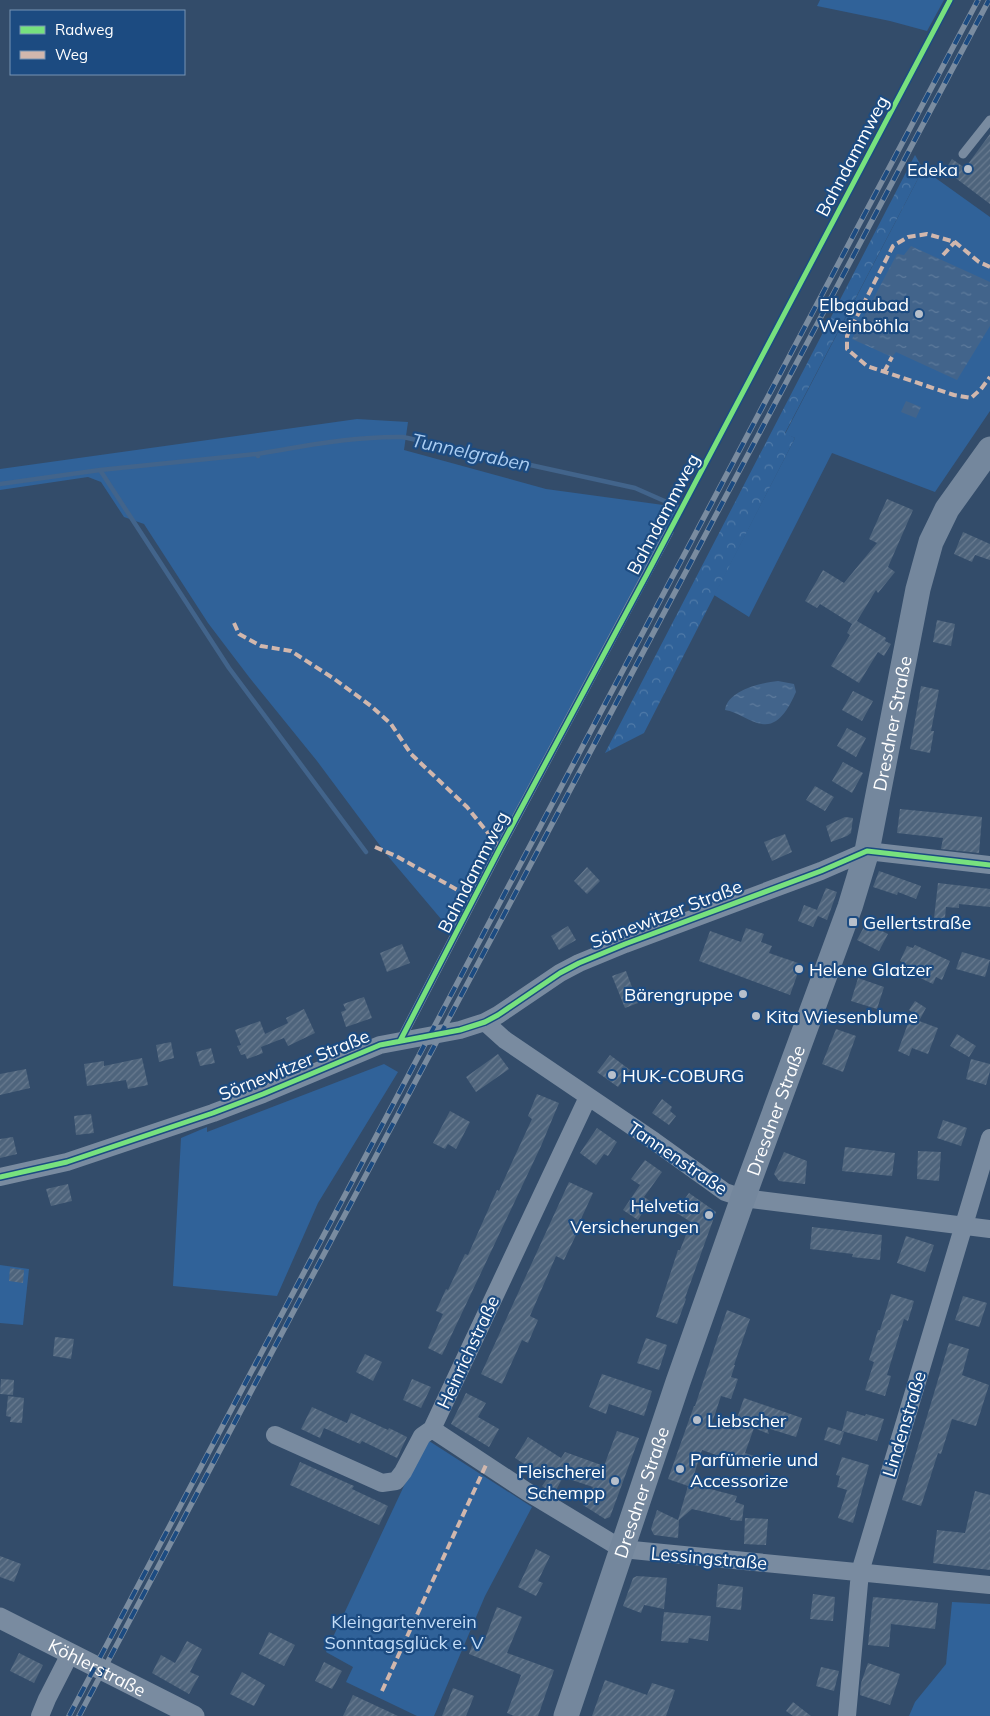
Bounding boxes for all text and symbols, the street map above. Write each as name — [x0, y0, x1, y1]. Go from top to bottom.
legend — [10, 10, 185, 75]
text: Radweg — [55, 20, 113, 39]
text: Weg — [55, 45, 88, 64]
street label: Bahndammweg — [811, 92, 893, 220]
place label: Edeka — [907, 158, 958, 181]
marker: Edeka — [962, 163, 974, 175]
place label: Elbgaubad Weinböhla — [819, 293, 909, 337]
marker: Elbgaubad Weinböhla — [913, 308, 925, 320]
water label: Tunnelgraben — [409, 428, 533, 476]
street label: Bahndammweg — [622, 450, 704, 578]
street label: Dresdner Straße — [867, 654, 916, 793]
street label: Bahndammweg — [432, 807, 514, 937]
street label: Sörnewitzer Straße — [587, 874, 745, 954]
place label: Gellertstraße — [863, 911, 971, 934]
marker: Gellertstraße — [847, 916, 859, 928]
place label: Helene Glatzer — [809, 958, 932, 981]
marker: Helene Glatzer — [793, 963, 805, 975]
place label: Bärengruppe — [624, 983, 733, 1006]
marker: Bärengruppe — [737, 988, 749, 1000]
place label: Kita Wiesenblume — [766, 1005, 918, 1028]
marker: Kita Wiesenblume — [750, 1010, 762, 1022]
street label: Sörnewitzer Straße — [215, 1024, 373, 1106]
street label: Dresdner Straße — [741, 1042, 810, 1178]
place label: HUK-COBURG — [622, 1064, 744, 1087]
marker: HUK-COBURG — [606, 1069, 618, 1081]
street label: Tannenstraße — [624, 1116, 732, 1200]
place label: Helvetia Versicherungen — [570, 1194, 699, 1238]
marker: Helvetia Versicherungen — [703, 1209, 715, 1221]
street label: Heinrichstraße — [432, 1292, 504, 1412]
street label: Lindenstraße — [877, 1368, 931, 1480]
place label: Liebscher — [707, 1409, 787, 1432]
marker: Liebscher — [691, 1414, 703, 1426]
street label: Dresdner Straße — [608, 1424, 674, 1561]
place label: Parfümerie und Accessorize — [690, 1448, 818, 1492]
place label: Fleischerei Schempp — [518, 1460, 605, 1504]
marker: Parfümerie und Accessorize — [674, 1463, 686, 1475]
marker: Fleischerei Schempp — [609, 1475, 621, 1487]
street label: Lessingstraße — [650, 1541, 768, 1575]
park label: Kleingartenverein Sonntagsglück e. V — [324, 1610, 484, 1654]
street label: Köhlerstraße — [45, 1633, 150, 1701]

